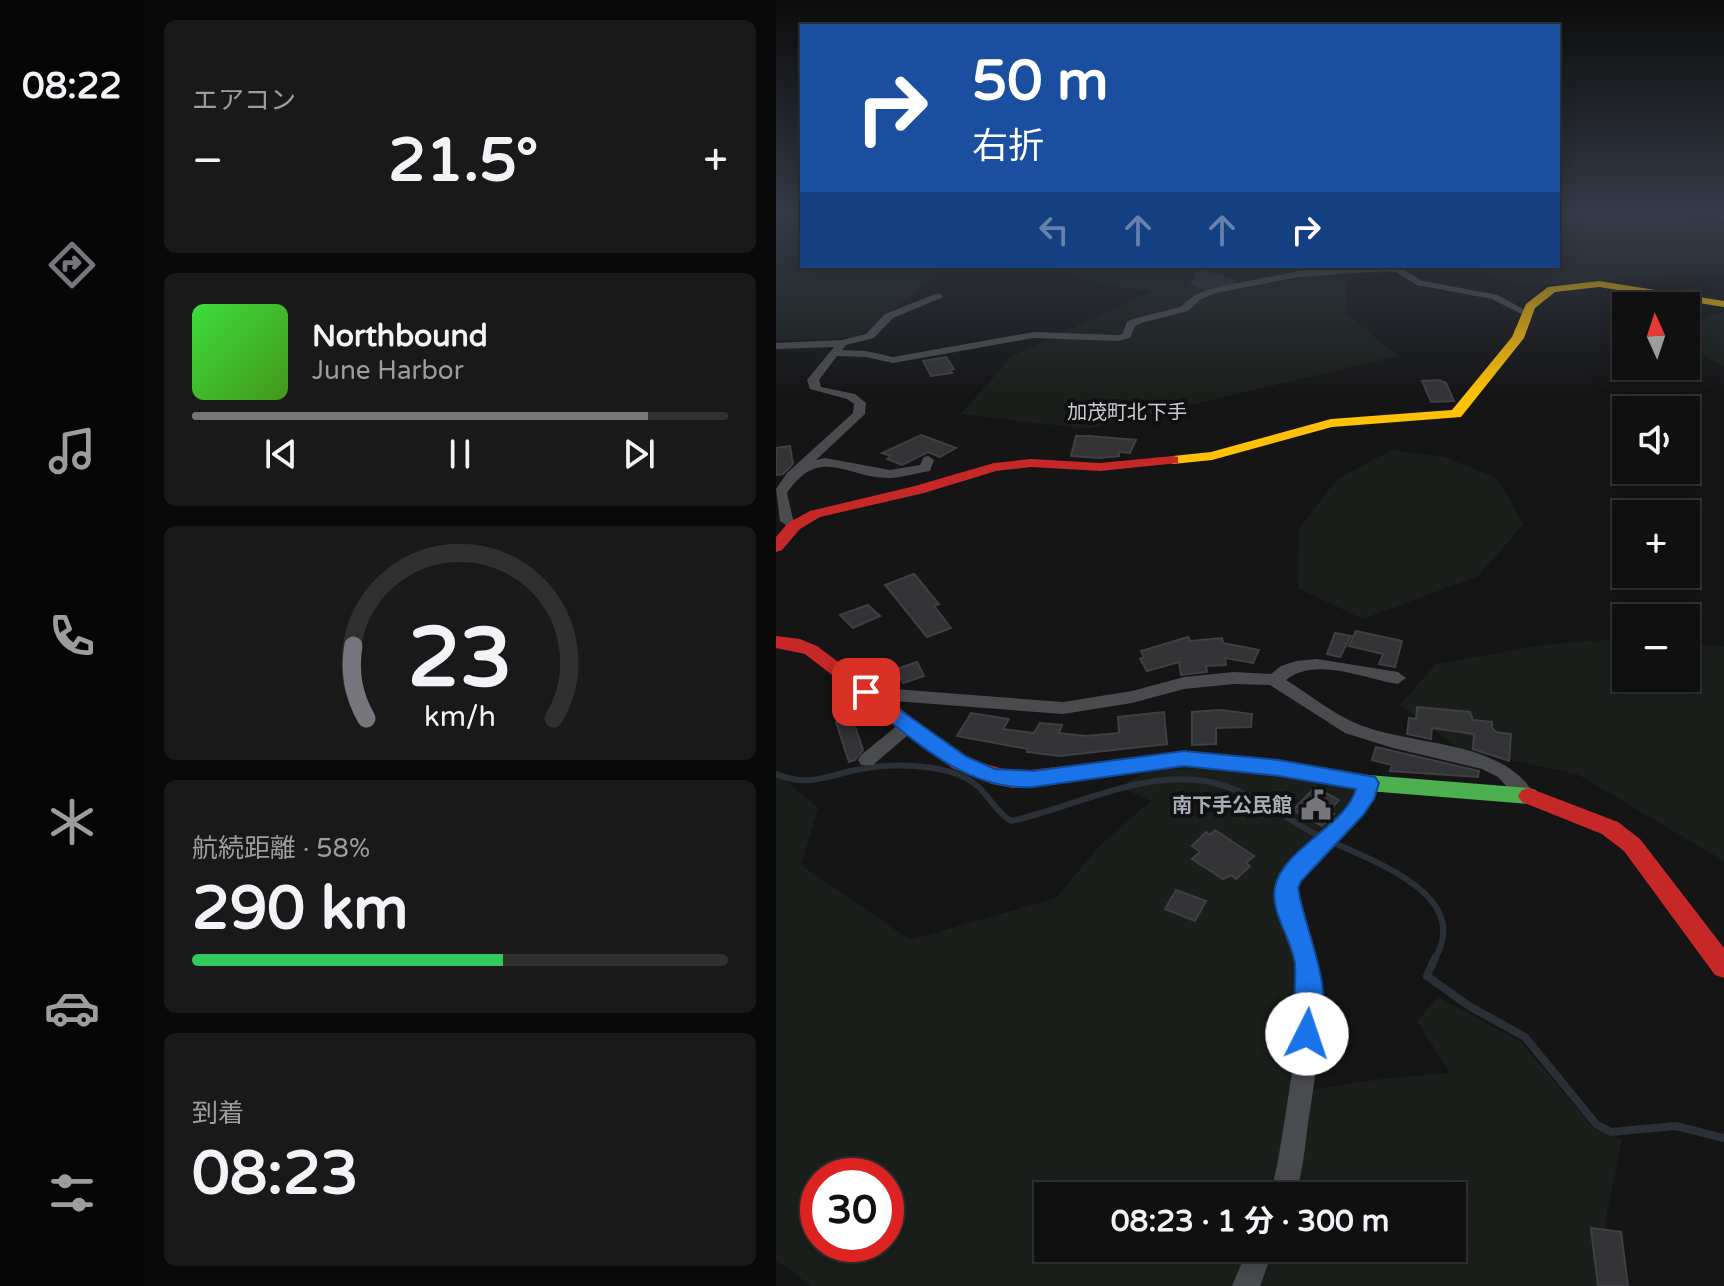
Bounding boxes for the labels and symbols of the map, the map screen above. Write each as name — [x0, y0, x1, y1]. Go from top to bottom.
north arrow — [1612, 292, 1700, 380]
district label: 加茂町北下手 — [1067, 401, 1187, 425]
pin — [832, 658, 900, 726]
public building icon: 南下手公民館 — [1299, 788, 1333, 822]
place label: 南下手公民館 — [1172, 794, 1292, 818]
position arrow — [1265, 992, 1349, 1076]
speed limit sign: 30 — [800, 1158, 904, 1262]

